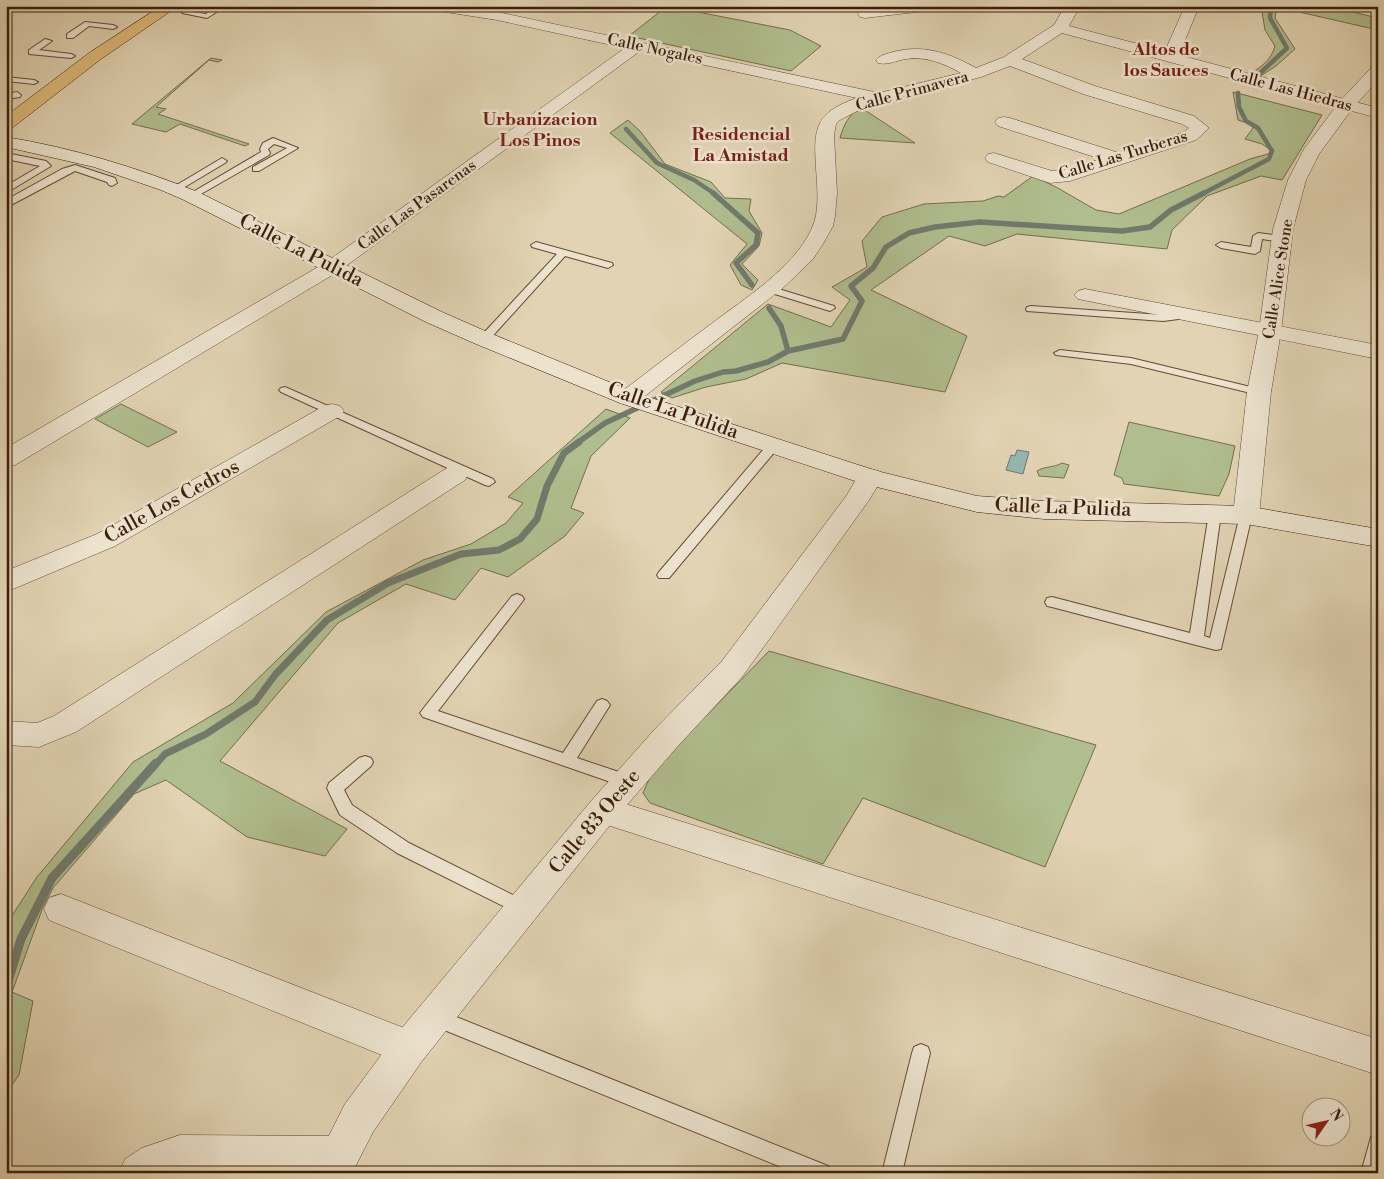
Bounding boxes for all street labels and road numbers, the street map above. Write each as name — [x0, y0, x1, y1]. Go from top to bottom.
street label: Calle Nogales — [606, 29, 704, 69]
street label: Calle Las Hiedras — [1227, 64, 1355, 116]
street label: Calle Primavera — [853, 66, 972, 116]
street label: Calle Las Turberas — [1056, 126, 1190, 184]
street label: Calle Las Pasarenas — [354, 155, 480, 255]
street label: Calle La Pulida — [234, 209, 368, 294]
street label: Calle Alice Stone — [1259, 217, 1297, 341]
street label: Calle La Pulida — [604, 377, 742, 445]
street label: Calle Los Cedros — [100, 454, 244, 550]
street label: Calle La Pulida — [994, 493, 1133, 523]
street label: Calle 83 Oeste — [544, 765, 646, 879]

